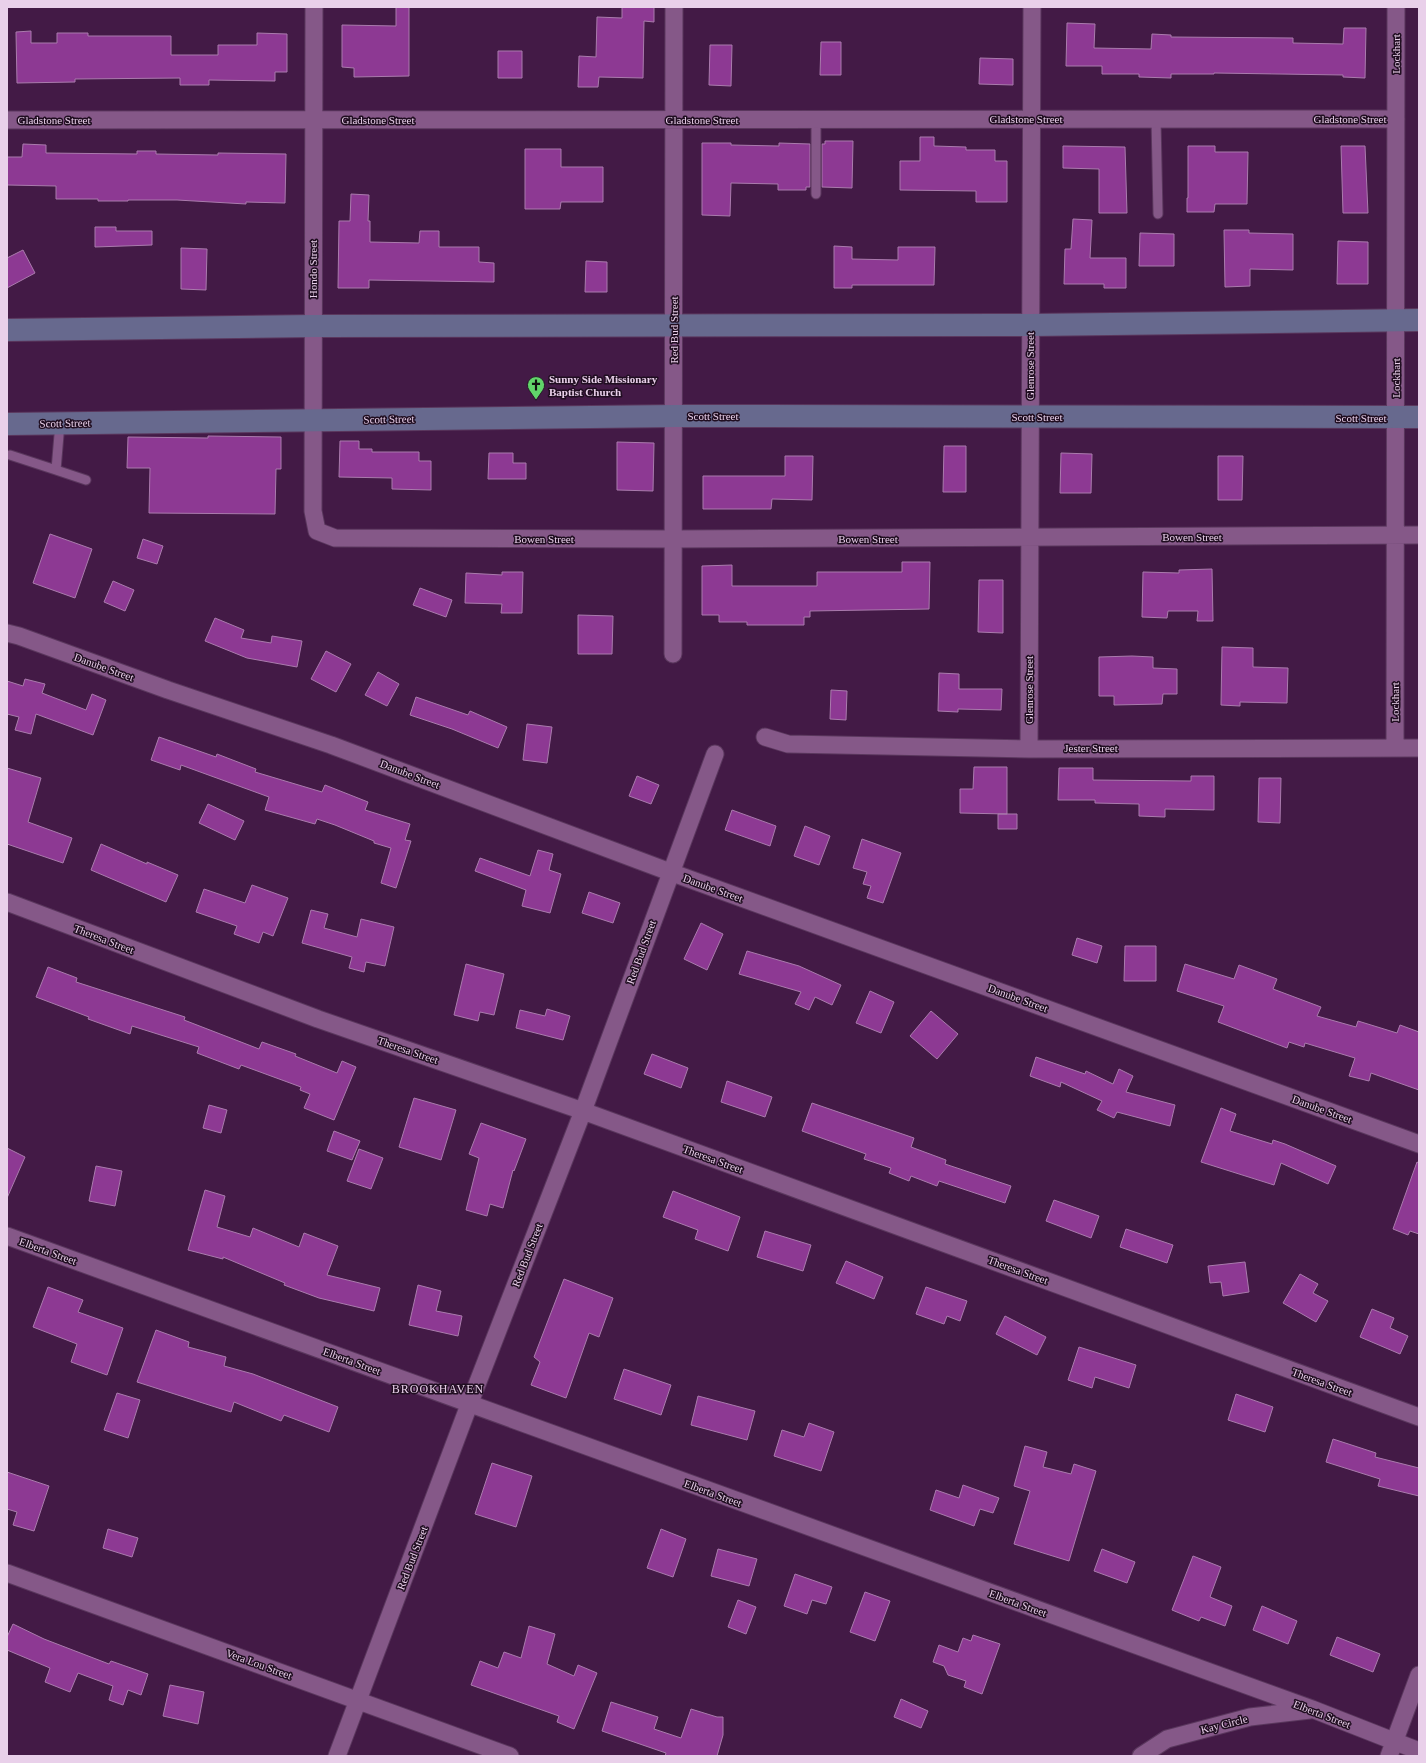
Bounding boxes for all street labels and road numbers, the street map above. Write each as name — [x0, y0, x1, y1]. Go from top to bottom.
street label: Lockhart — [1390, 34, 1402, 74]
street label: Gladstone Street — [989, 113, 1063, 125]
street label: Gladstone Street — [1313, 113, 1387, 125]
street label: Gladstone Street — [17, 114, 91, 126]
street label: Gladstone Street — [341, 114, 415, 126]
street label: Gladstone Street — [665, 114, 739, 126]
street label: Hondo Street — [307, 240, 319, 298]
street label: Red Bud Street — [668, 296, 680, 364]
street label: Glenrose Street — [1024, 332, 1036, 400]
street label: Lockhart — [1390, 358, 1402, 398]
street label: Scott Street — [687, 410, 739, 422]
street label: Scott Street — [1011, 411, 1063, 423]
street label: Scott Street — [1335, 412, 1387, 424]
street label: Scott Street — [363, 413, 415, 425]
street label: Scott Street — [39, 417, 91, 429]
street label: Bowen Street — [1162, 531, 1222, 543]
street label: Bowen Street — [514, 533, 574, 545]
street label: Bowen Street — [838, 533, 898, 545]
street label: Danube Street — [73, 651, 135, 683]
street label: Glenrose Street — [1023, 656, 1035, 724]
street label: Lockhart — [1389, 682, 1401, 722]
street label: Jester Street — [1064, 742, 1118, 754]
street label: Danube Street — [379, 757, 441, 791]
street label: Danube Street — [682, 872, 744, 904]
street label: Red Bud Street — [624, 918, 658, 986]
street label: Theresa Street — [72, 922, 136, 956]
street label: Danube Street — [987, 982, 1049, 1014]
street label: Theresa Street — [376, 1034, 440, 1066]
street label: Danube Street — [1291, 1093, 1353, 1125]
street label: Theresa Street — [681, 1143, 745, 1175]
street label: Red Bud Street — [509, 1221, 545, 1289]
street label: Elberta Street — [18, 1235, 78, 1267]
street label: Theresa Street — [986, 1254, 1050, 1286]
street label: Elberta Street — [322, 1345, 382, 1377]
street label: Theresa Street — [1290, 1366, 1354, 1398]
street label: Elberta Street — [683, 1477, 743, 1509]
street label: Red Bud Street — [394, 1524, 430, 1592]
street label: Elberta Street — [988, 1587, 1048, 1619]
street label: Vera Lou Street — [225, 1647, 293, 1681]
street label: Elberta Street — [1292, 1698, 1352, 1730]
street label: Kay Circle — [1199, 1712, 1249, 1736]

